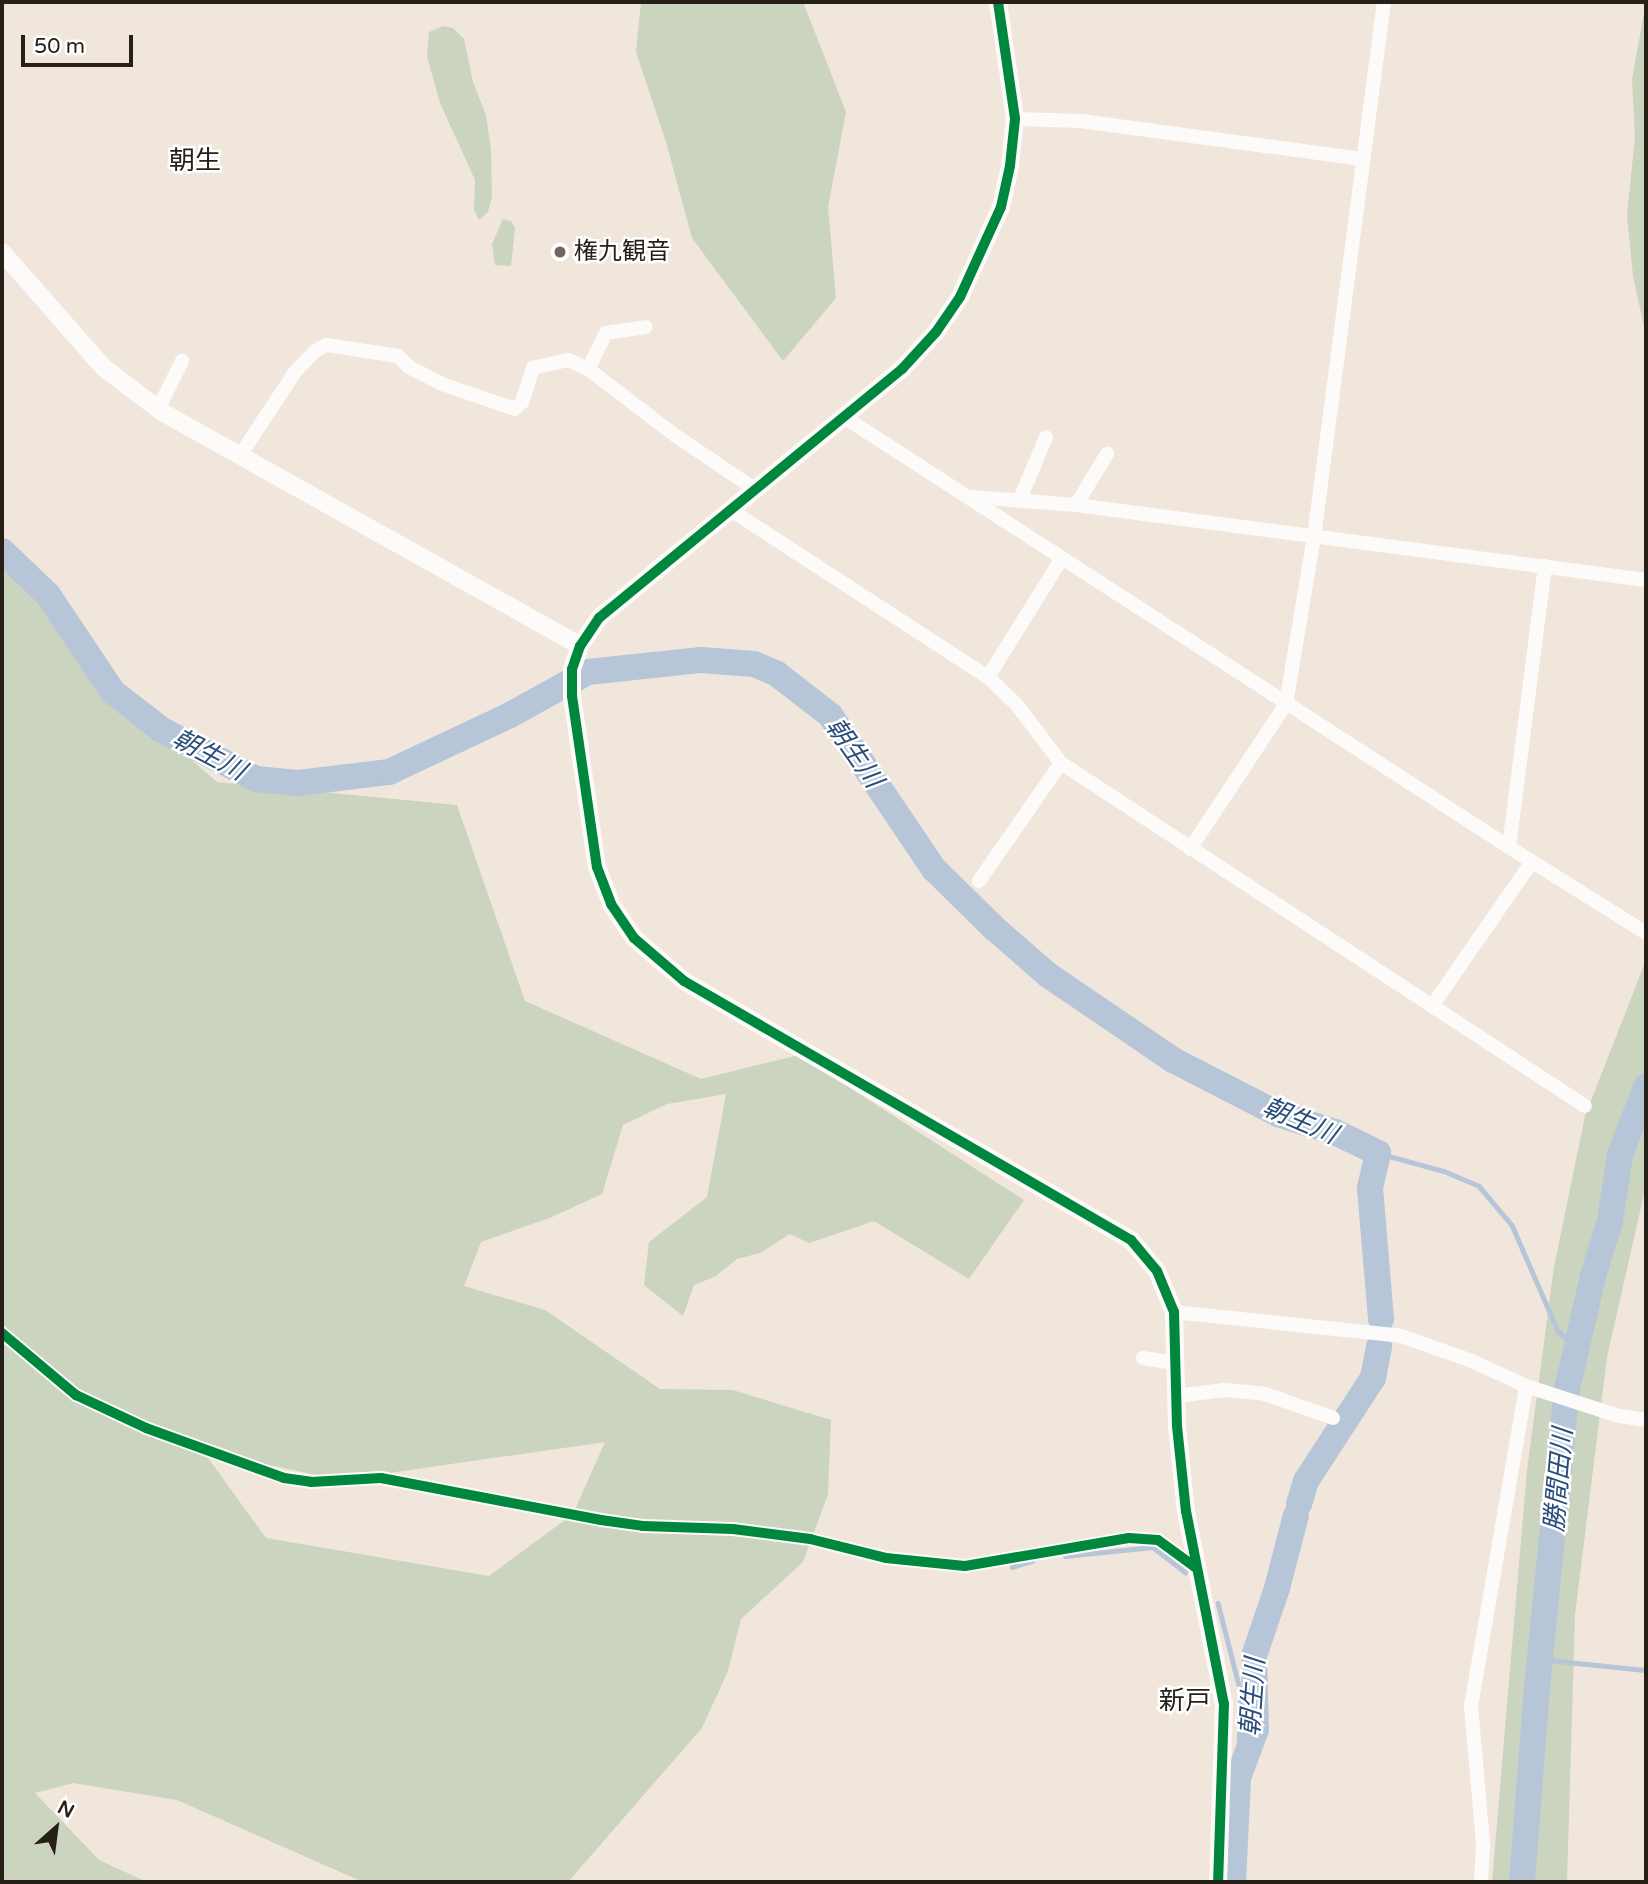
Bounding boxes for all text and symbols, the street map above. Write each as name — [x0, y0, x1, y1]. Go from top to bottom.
scale bar — [24, 21, 136, 65]
text: 50 m — [34, 34, 85, 59]
district label: 朝生 — [169, 145, 221, 177]
place label: 権九観音 — [574, 238, 670, 266]
marker: 権九観音 — [552, 244, 568, 260]
water label: 朝生川 — [819, 712, 889, 794]
water label: 朝生川 — [167, 723, 251, 787]
water label: 朝生川 — [1258, 1091, 1342, 1151]
water label: 勝間田川 — [1539, 1427, 1579, 1533]
water label: 朝生川 — [1235, 1657, 1271, 1737]
district label: 新戸 — [1159, 1685, 1211, 1717]
north arrow — [21, 1793, 91, 1863]
text: N — [54, 1796, 78, 1823]

